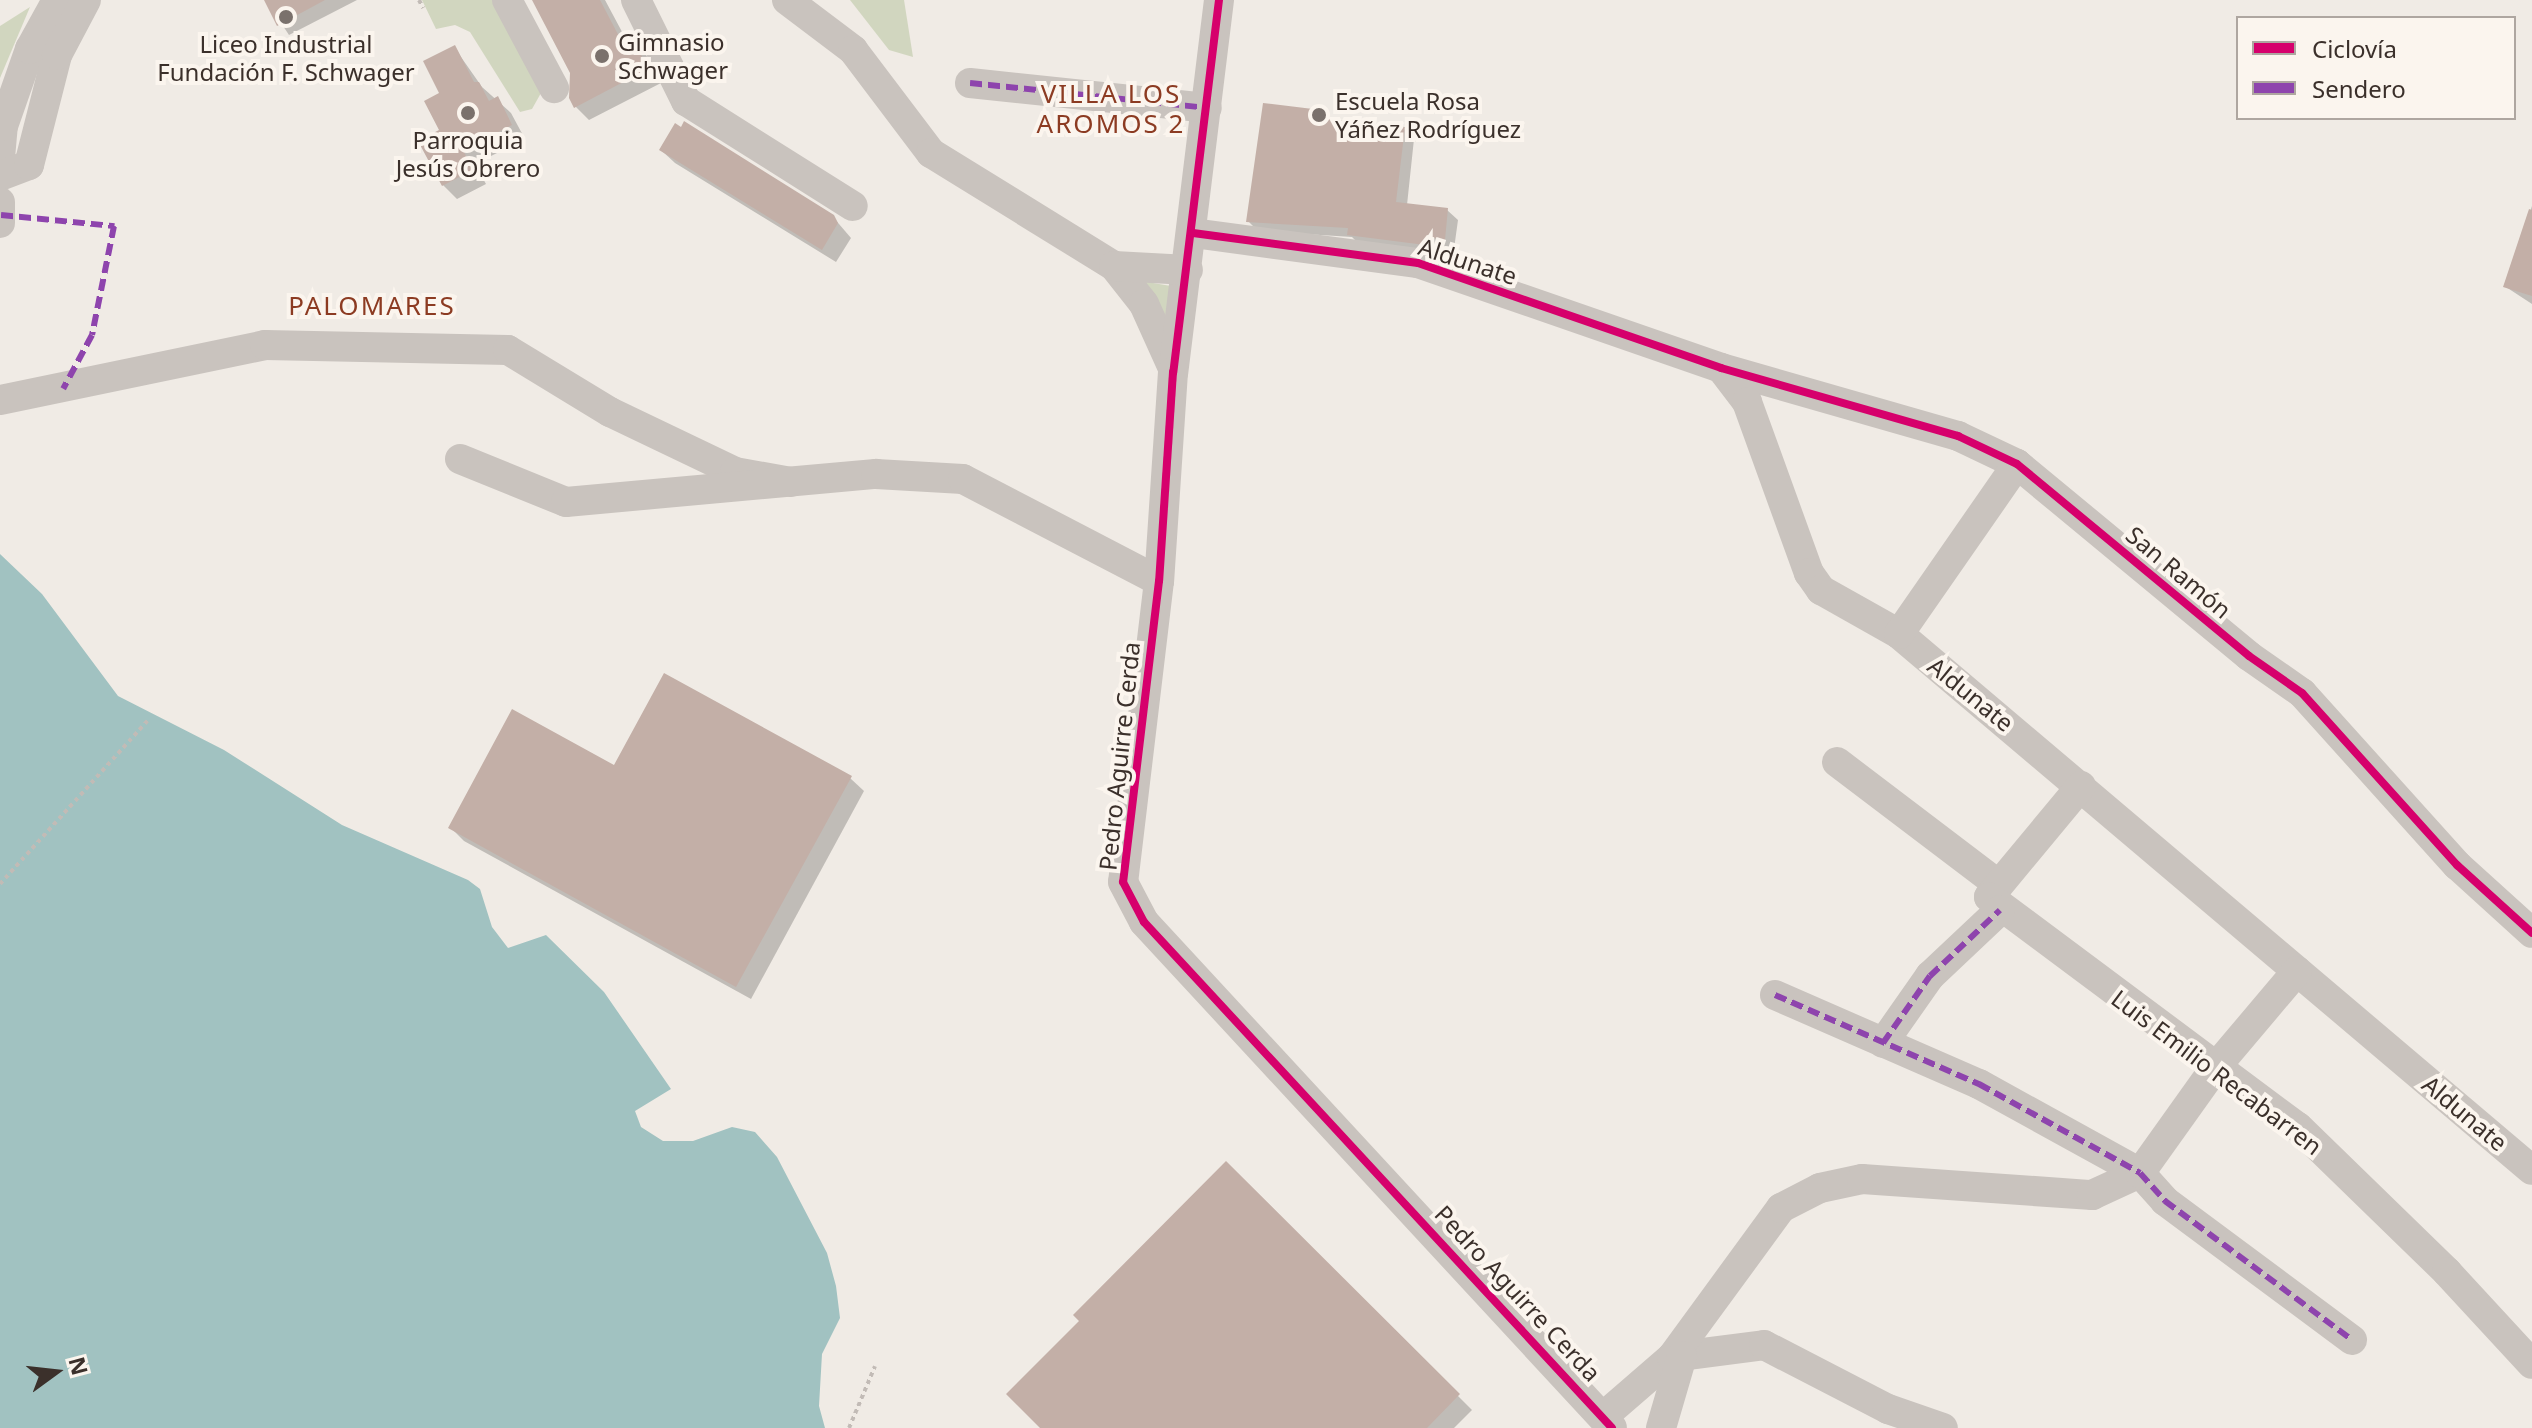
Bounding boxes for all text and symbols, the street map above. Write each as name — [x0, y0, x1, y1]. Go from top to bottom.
marker: Liceo Industrial Fundación F. Schwager — [277, 8, 295, 26]
legend — [2236, 16, 2516, 120]
place label: Gimnasio Schwager — [618, 28, 728, 84]
place label: Liceo Industrial Fundación F. Schwager — [157, 30, 415, 86]
text: Ciclovía — [2312, 32, 2397, 65]
marker: Gimnasio Schwager — [593, 47, 611, 65]
text: Sendero — [2312, 72, 2406, 105]
district label: VILLA LOS AROMOS 2 — [1037, 78, 1185, 140]
place label: Escuela Rosa Yáñez Rodríguez — [1335, 87, 1521, 143]
marker: Parroquia Jesús Obrero — [459, 104, 477, 122]
marker: Escuela Rosa Yáñez Rodríguez — [1310, 106, 1328, 124]
place label: Parroquia Jesús Obrero — [396, 126, 540, 182]
street label: Aldunate — [1415, 232, 1521, 290]
district label: PALOMARES — [288, 290, 456, 322]
street label: San Ramón — [2121, 520, 2237, 624]
street label: Pedro Aguirre Cerda — [1093, 640, 1145, 872]
street label: Aldunate — [1922, 651, 2020, 737]
street label: Luis Emilio Recabarren — [2106, 984, 2328, 1160]
street label: Aldunate — [2417, 1069, 2513, 1157]
street label: Pedro Aguirre Cerda — [1429, 1199, 1607, 1387]
north arrow — [16, 1332, 96, 1412]
text: N — [62, 1353, 96, 1378]

